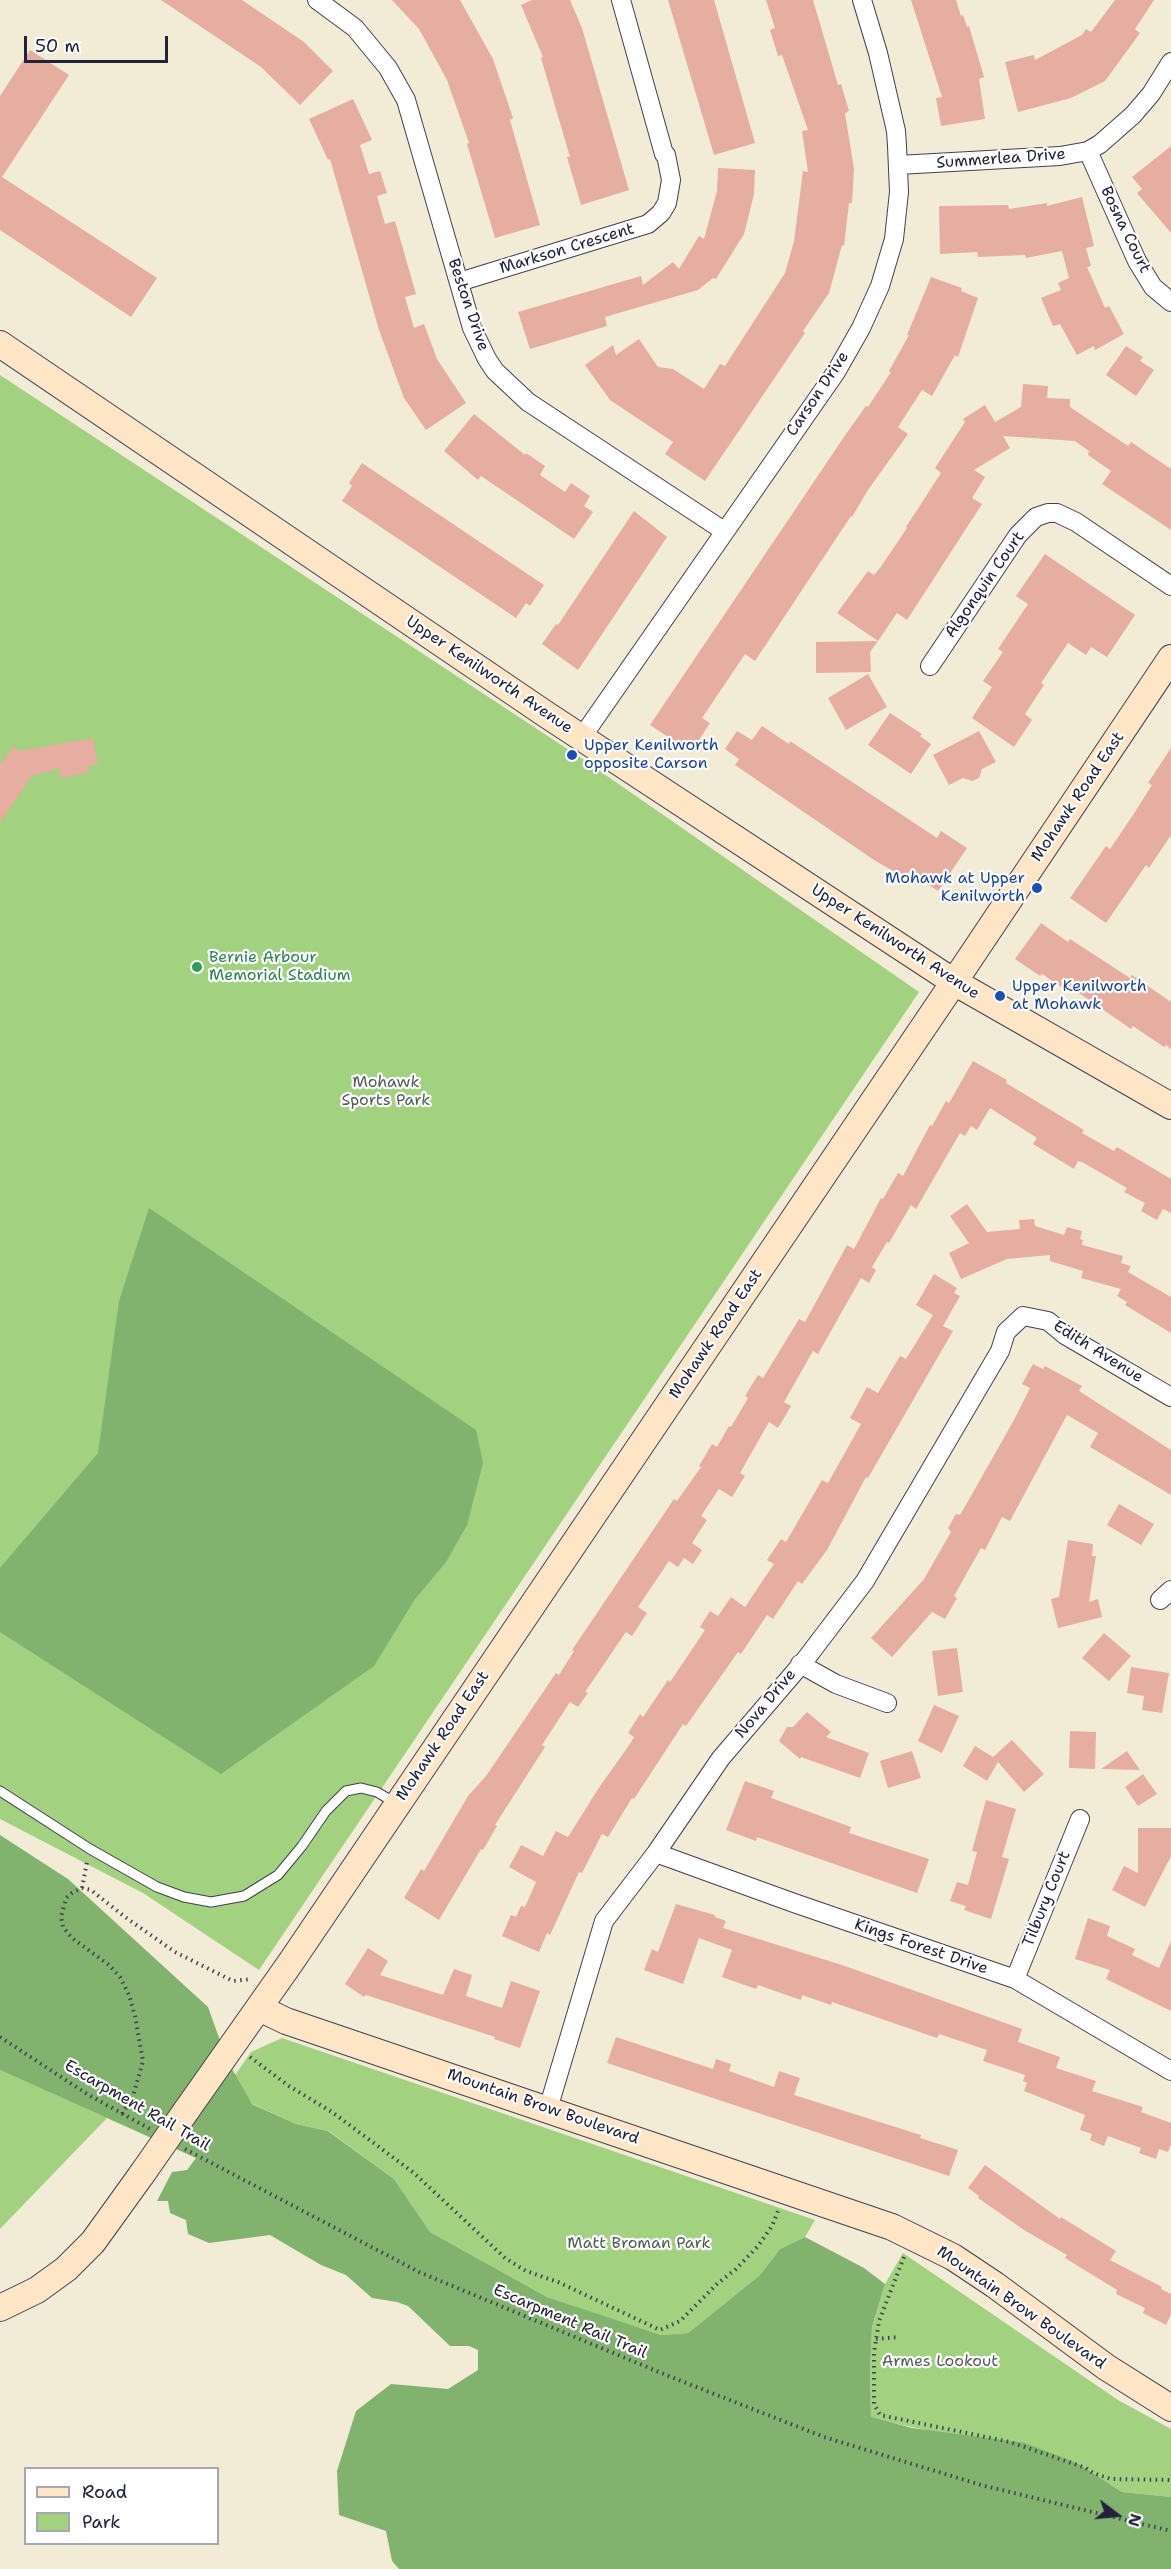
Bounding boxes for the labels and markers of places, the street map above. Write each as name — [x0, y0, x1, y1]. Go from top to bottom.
place label: Upper Kenilworth opposite Carson — [584, 736, 719, 774]
marker: Upper Kenilworth opposite Carson — [565, 748, 579, 762]
place label: Mohawk at Upper Kenilworth — [885, 869, 1025, 907]
marker: Mohawk at Upper Kenilworth — [1030, 881, 1044, 895]
place label: Bernie Arbour Memorial Stadium — [209, 948, 350, 986]
marker: Bernie Arbour Memorial Stadium — [190, 960, 204, 974]
place label: Upper Kenilworth at Mohawk — [1012, 977, 1147, 1015]
marker: Upper Kenilworth at Mohawk — [993, 989, 1007, 1003]

